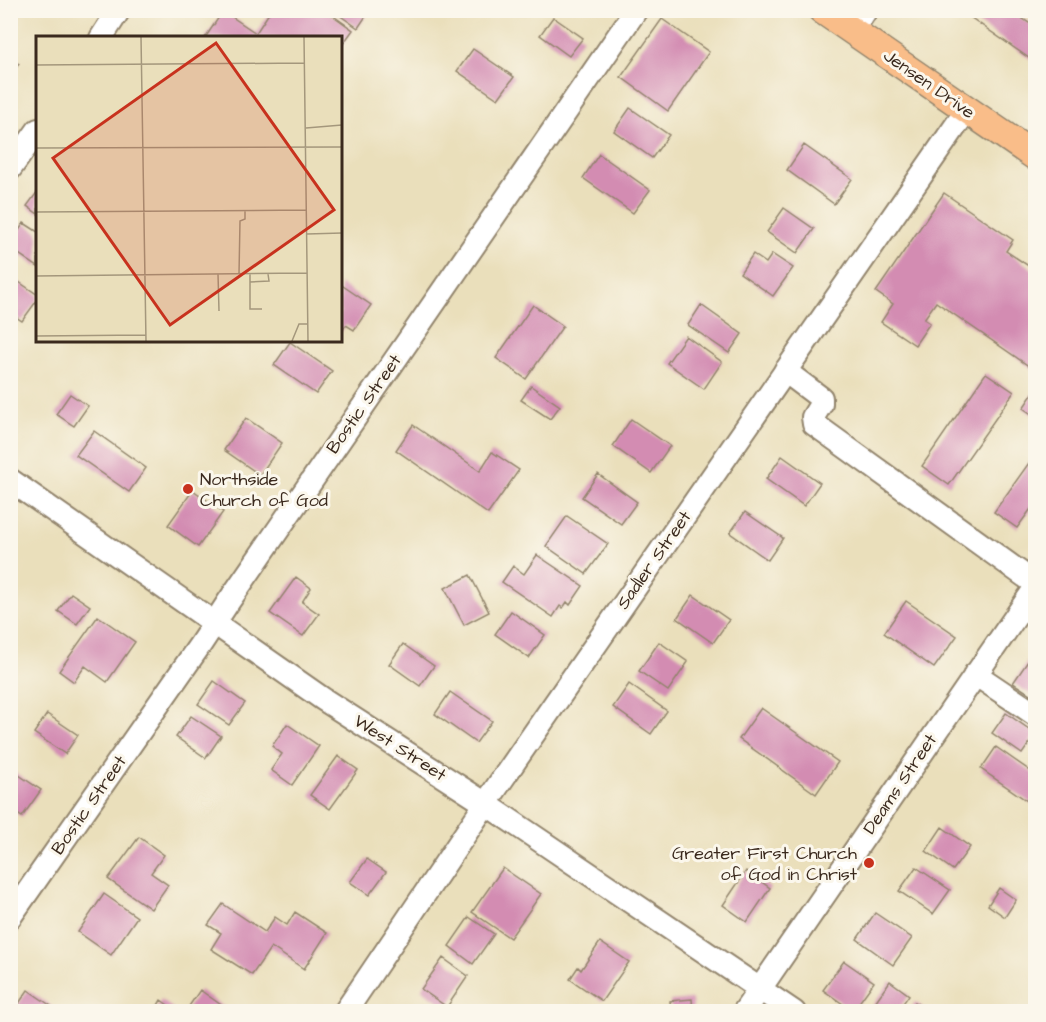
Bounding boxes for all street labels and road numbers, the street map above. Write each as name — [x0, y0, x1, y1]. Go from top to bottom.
street label: Jensen Drive — [878, 43, 980, 125]
street label: Bostic Street — [320, 349, 408, 459]
street label: Sadler Street — [611, 505, 698, 614]
street label: West Street — [349, 709, 452, 788]
street label: Deams Street — [857, 728, 943, 839]
street label: Bostic Street — [45, 750, 133, 860]

